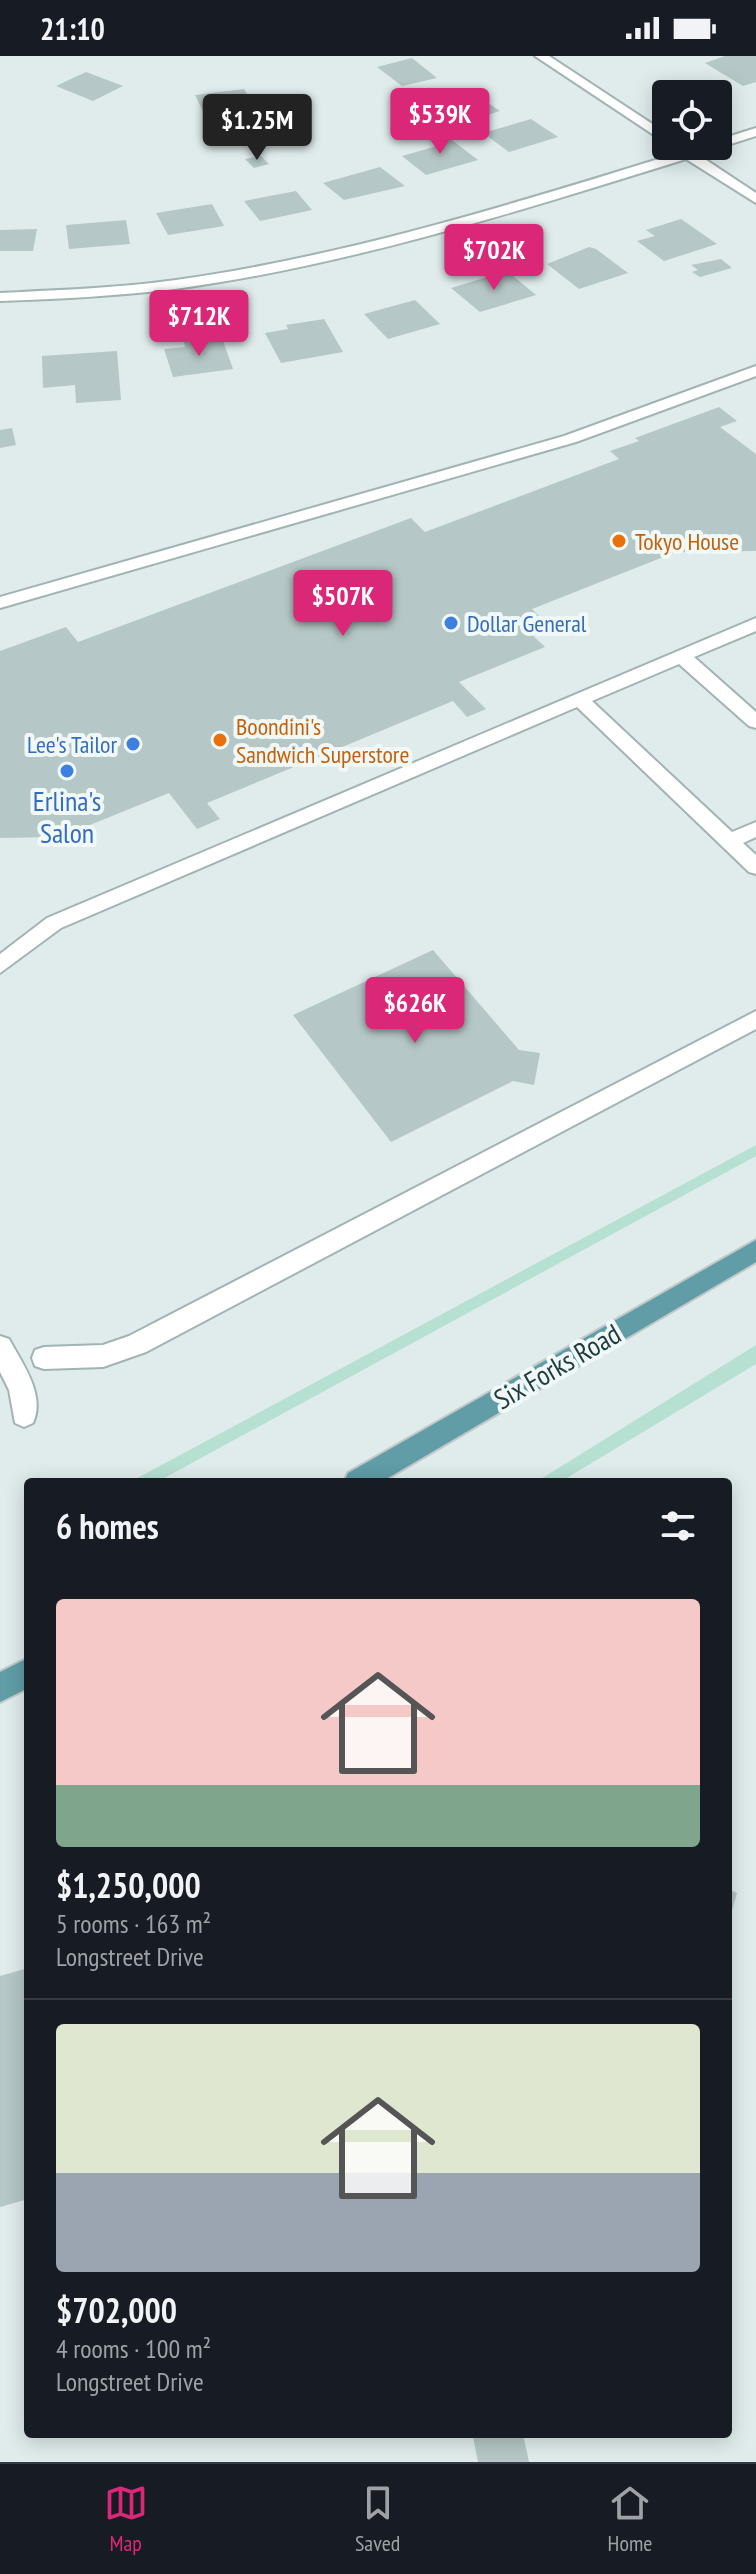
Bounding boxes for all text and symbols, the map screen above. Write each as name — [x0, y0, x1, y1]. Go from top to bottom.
text: 21:10 — [40, 9, 105, 48]
map controls — [652, 80, 732, 160]
button: locate — [652, 80, 732, 160]
pin: $539K — [384, 88, 496, 156]
pin: $1.25M — [192, 94, 322, 162]
text: $539K — [408, 97, 472, 130]
text: $1.25M — [221, 103, 293, 136]
pin: $702K — [438, 224, 550, 292]
text: $702K — [462, 233, 526, 266]
pin: $712K — [143, 290, 255, 358]
text: $712K — [167, 299, 231, 332]
place label: Tokyo House — [635, 526, 739, 557]
marker: Tokyo House — [610, 532, 628, 550]
pin: $507K — [287, 570, 399, 638]
text: $507K — [311, 579, 375, 612]
place label: Dollar General — [467, 608, 587, 639]
marker: Dollar General — [442, 614, 460, 632]
place label: Boondini's Sandwich Superstore — [236, 711, 409, 770]
place label: Lee's Tailor — [27, 729, 117, 760]
marker: Boondini's Sandwich Superstore — [211, 731, 229, 749]
marker: Lee's Tailor — [124, 735, 142, 753]
marker: Erlina's Salon — [58, 762, 76, 780]
place label: Erlina's Salon — [33, 782, 101, 851]
pin: $626K — [359, 977, 471, 1045]
text: $626K — [383, 986, 447, 1019]
street label: Six Forks Road — [487, 1315, 627, 1417]
text: 6 homes — [56, 1504, 159, 1548]
icon: filters — [656, 1504, 700, 1548]
icon: home — [306, 1651, 450, 1795]
text: $1,250,000 — [56, 1863, 201, 1907]
text: 5 rooms · 163 m² — [56, 1907, 211, 1940]
text: Longstreet Drive — [56, 1940, 204, 1973]
icon: home — [306, 2076, 450, 2220]
text: $702,000 — [56, 2288, 177, 2332]
text: 4 rooms · 100 m² — [56, 2332, 211, 2365]
text: Longstreet Drive — [56, 2365, 204, 2398]
tab: Map — [104, 2481, 148, 2557]
tab: Saved — [355, 2481, 400, 2557]
tab: Home — [608, 2481, 652, 2557]

